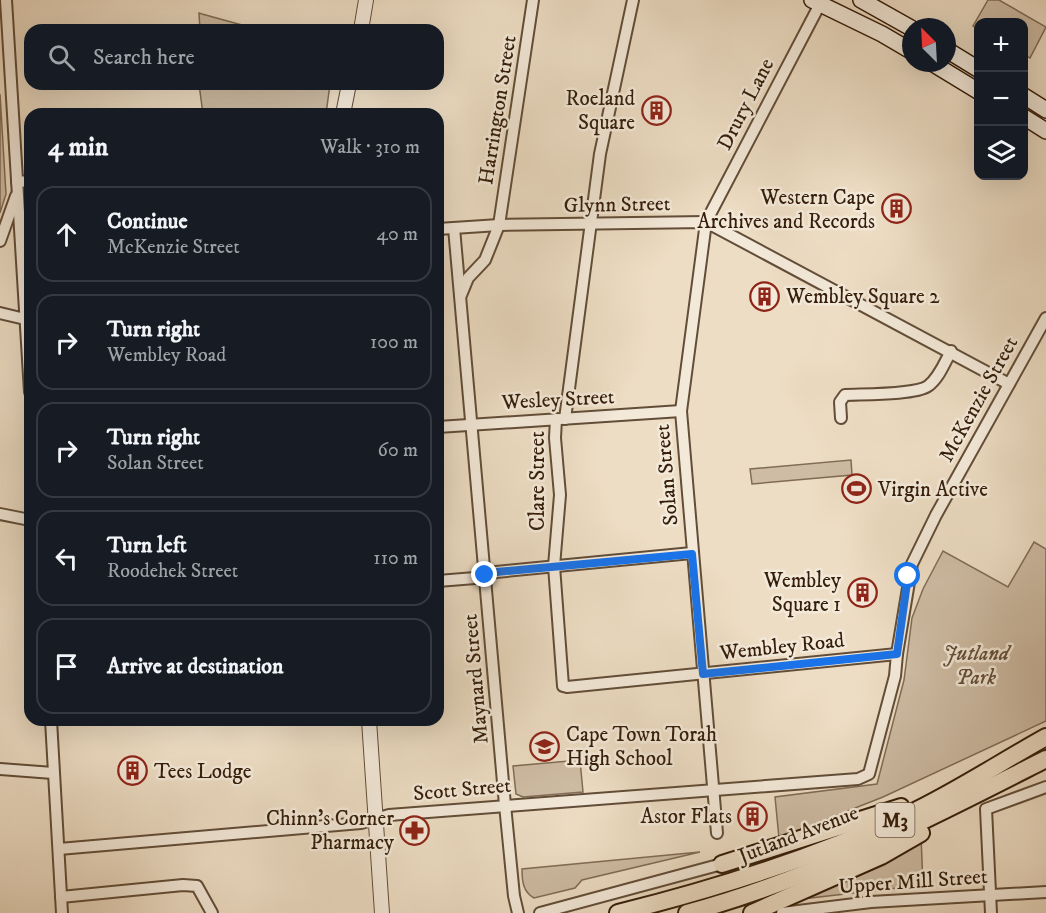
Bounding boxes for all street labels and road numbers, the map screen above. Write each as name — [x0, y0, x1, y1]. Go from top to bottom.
street label: Harrington Street — [473, 33, 523, 187]
street label: Drury Lane — [712, 54, 780, 155]
street label: Glynn Street — [563, 191, 671, 219]
street label: McKenzie Street — [934, 332, 1024, 467]
street label: Wesley Street — [500, 384, 615, 416]
street label: Solan Street — [650, 423, 684, 527]
street label: Clare Street — [525, 431, 551, 531]
street label: Maynard Street — [457, 613, 495, 745]
street label: Wembley Road — [717, 627, 846, 667]
street label: Scott Street — [412, 773, 512, 807]
street label: Jutland Avenue — [733, 800, 862, 870]
road number: M3 — [876, 803, 914, 837]
street label: Upper Mill Street — [838, 864, 989, 900]

